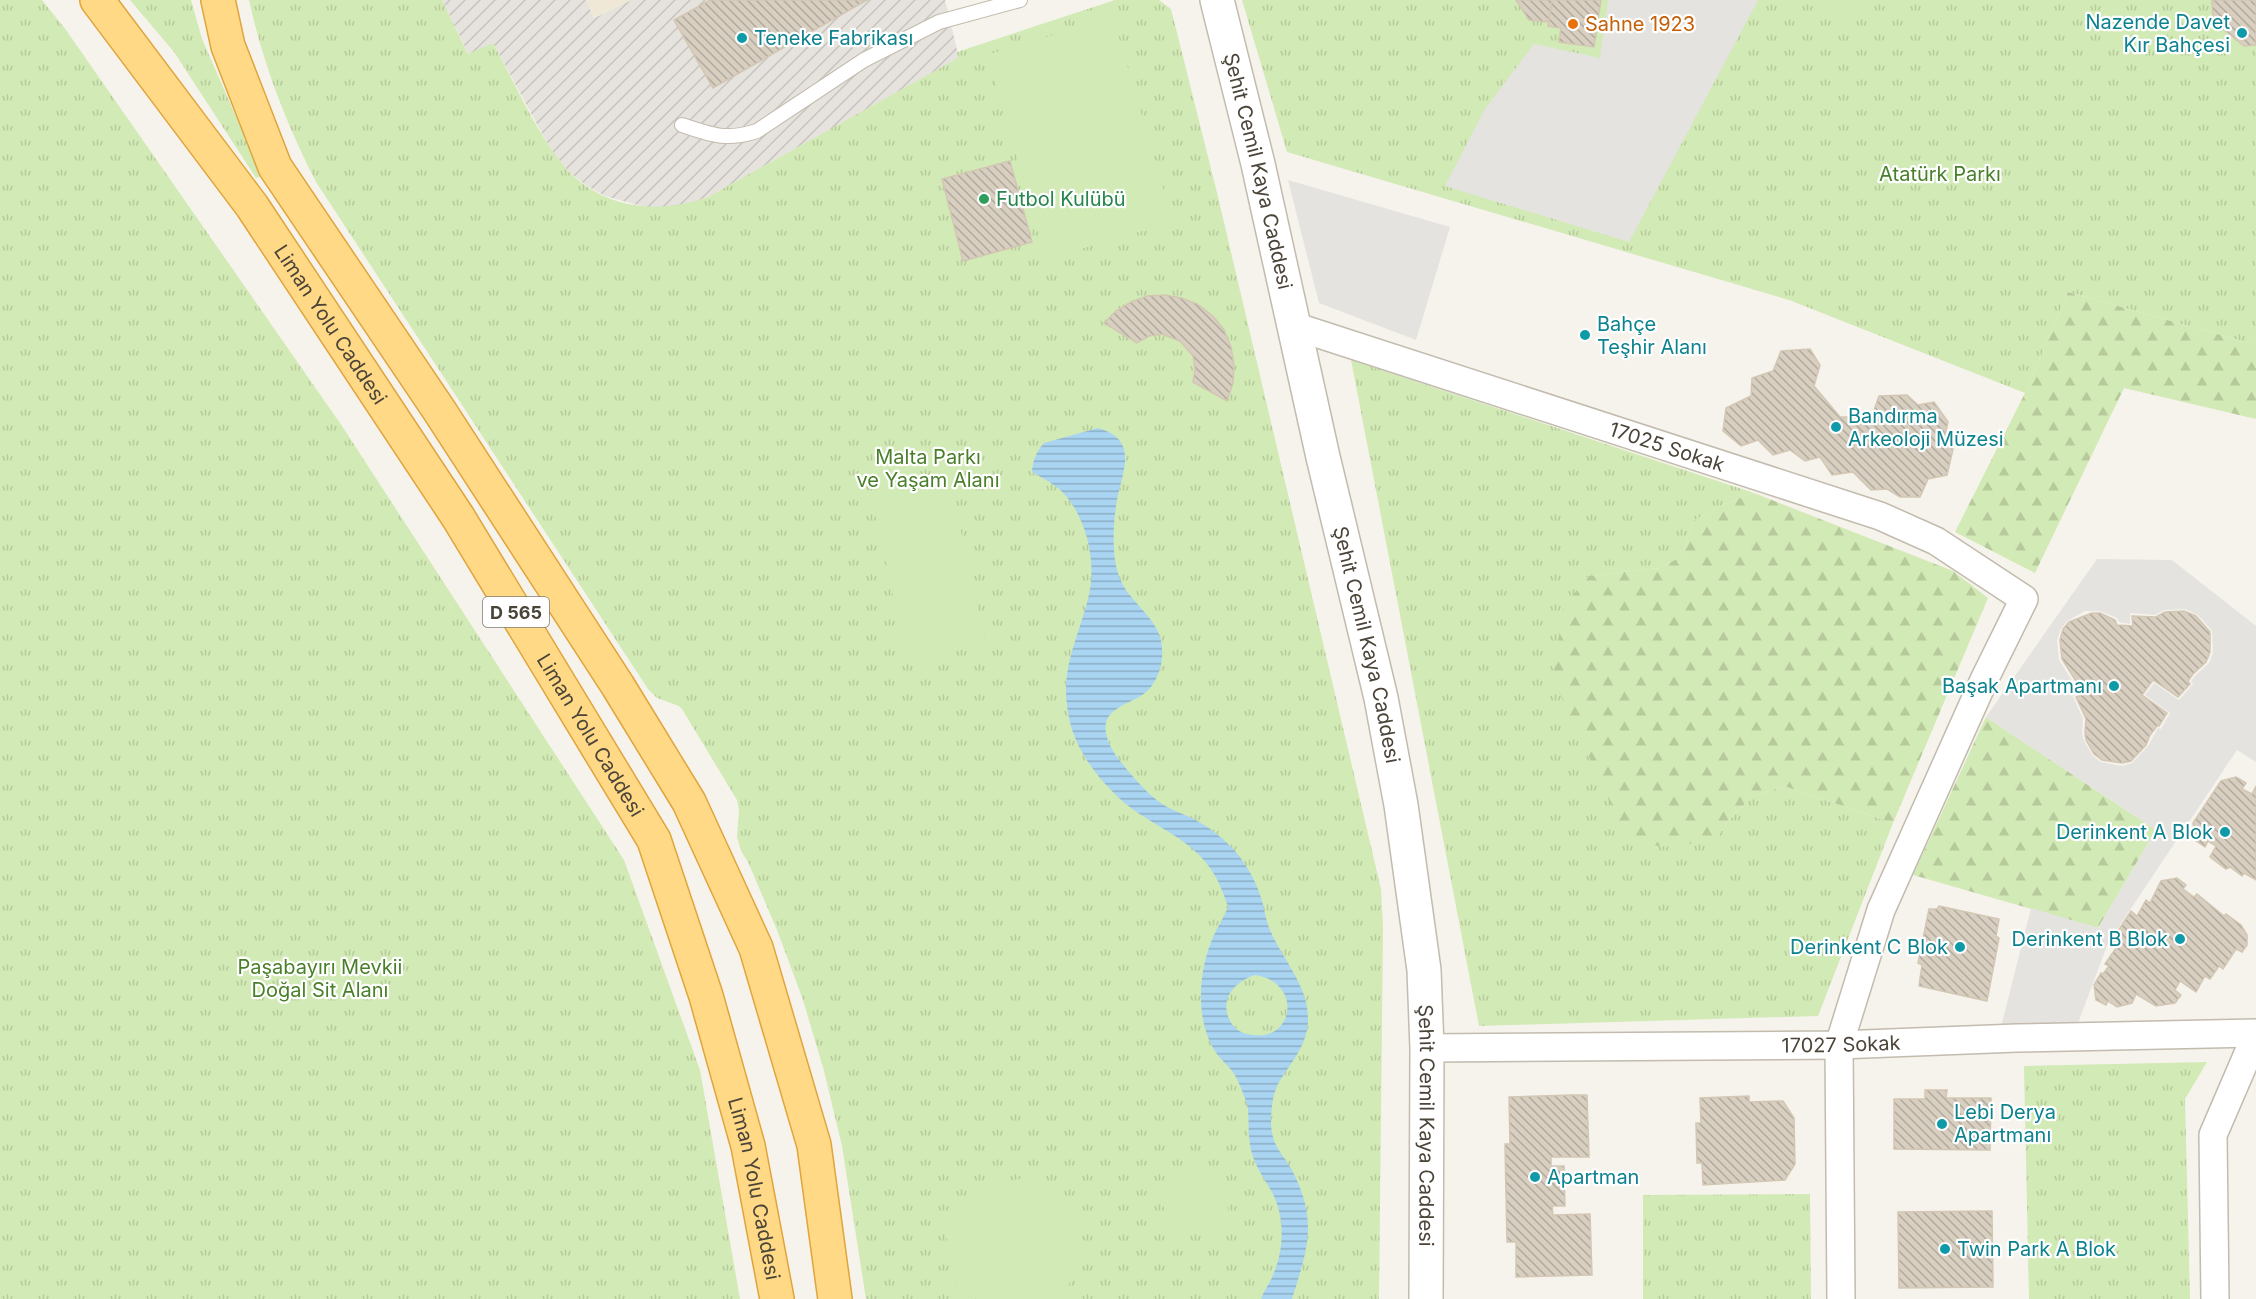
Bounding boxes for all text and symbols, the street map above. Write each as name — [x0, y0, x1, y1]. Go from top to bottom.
place label: Nazende Davet Kır Bahçesi — [2086, 10, 2230, 57]
place label: Sahne 1923 — [1585, 12, 1695, 36]
marker: Sahne 1923 — [1566, 17, 1580, 31]
place label: Teneke Fabrikası — [754, 26, 913, 50]
marker: Nazende Davet Kır Bahçesi — [2235, 26, 2249, 40]
marker: Teneke Fabrikası — [735, 31, 749, 45]
street label: Şehit Cemil Kaya Caddesi — [1219, 50, 1297, 292]
park label: Atatürk Parkı — [1879, 162, 2001, 186]
place label: Futbol Kulübü — [996, 187, 1126, 211]
marker: Futbol Kulübü — [977, 192, 991, 206]
street label: Liman Yolu Caddesi — [269, 240, 392, 409]
place label: Bahçe Teşhir Alanı — [1597, 312, 1707, 359]
marker: Bahçe Teşhir Alanı — [1578, 328, 1592, 342]
place label: Bandırma Arkeoloji Müzesi — [1848, 404, 2004, 451]
street label: 17025 Sokak — [1606, 417, 1728, 477]
marker: Bandırma Arkeoloji Müzesi — [1829, 420, 1843, 434]
park label: Malta Parkı ve Yaşam Alanı — [857, 445, 1000, 492]
street label: Şehit Cemil Kaya Caddesi — [1328, 524, 1405, 765]
road number: D 565 — [483, 597, 549, 627]
street label: Liman Yolu Caddesi — [532, 649, 649, 821]
place label: Başak Apartmanı — [1942, 674, 2102, 698]
marker: Başak Apartmanı — [2107, 679, 2121, 693]
place label: Derinkent A Blok — [2056, 820, 2213, 844]
marker: Derinkent A Blok — [2218, 825, 2232, 839]
place label: Derinkent B Blok — [2012, 927, 2168, 951]
marker: Derinkent B Blok — [2173, 932, 2187, 946]
place label: Derinkent C Blok — [1790, 935, 1948, 959]
marker: Derinkent C Blok — [1953, 940, 1967, 954]
park label: Paşabayırı Mevkii Doğal Sit Alanı — [238, 955, 402, 1002]
street label: Şehit Cemil Kaya Caddesi — [1413, 1004, 1439, 1247]
street label: 17027 Sokak — [1781, 1031, 1901, 1057]
street label: Liman Yolu Caddesi — [723, 1095, 785, 1282]
place label: Lebi Derya Apartmanı — [1954, 1100, 2056, 1147]
marker: Lebi Derya Apartmanı — [1935, 1117, 1949, 1131]
place label: Apartman — [1547, 1165, 1639, 1189]
marker: Apartman — [1528, 1170, 1542, 1184]
place label: Twin Park A Blok — [1957, 1237, 2116, 1261]
marker: Twin Park A Blok — [1938, 1242, 1952, 1256]

